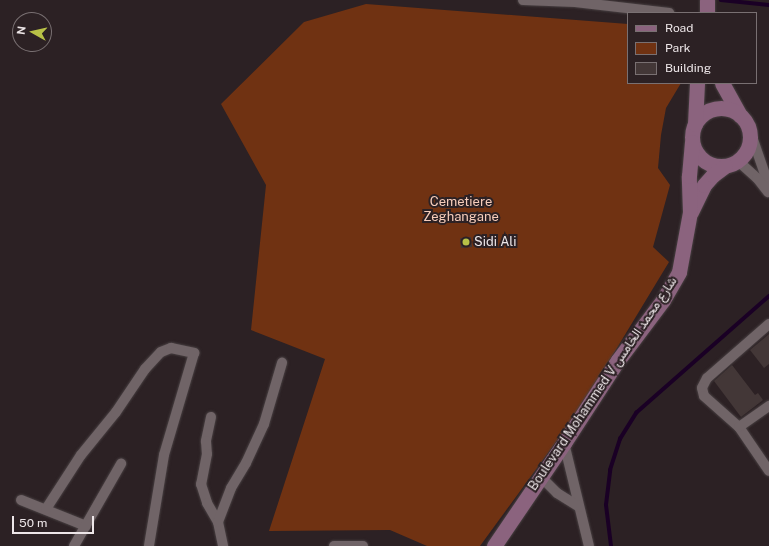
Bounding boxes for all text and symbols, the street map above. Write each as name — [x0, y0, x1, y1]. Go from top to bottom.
north arrow — [12, 12, 52, 52]
legend — [627, 12, 757, 84]
text: Road — [665, 21, 693, 35]
text: N — [15, 25, 28, 36]
text: Park — [665, 41, 691, 55]
text: Building — [665, 61, 711, 75]
park label: Cemetiere Zeghangane — [423, 195, 499, 226]
place label: Sidi Ali — [474, 234, 516, 250]
marker: Sidi Ali — [461, 237, 471, 247]
street label: Boulevard Mohammed V شارع محمد الخامس — [525, 274, 681, 494]
scale bar — [14, 508, 96, 534]
text: 50 m — [19, 516, 47, 530]

